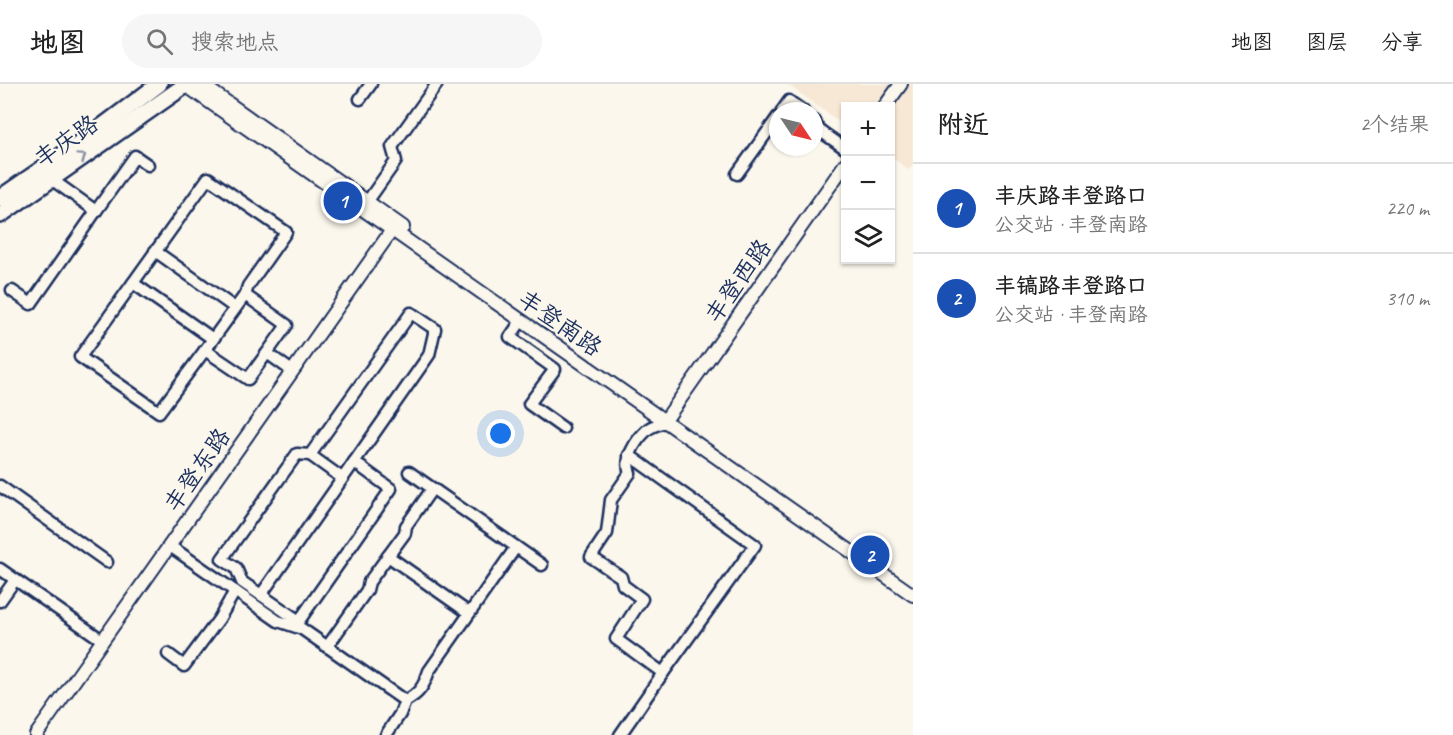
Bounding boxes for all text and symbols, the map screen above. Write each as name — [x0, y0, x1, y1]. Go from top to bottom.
search box — [122, 14, 542, 68]
text: 地图 — [30, 25, 86, 60]
icon: search — [143, 25, 176, 58]
text: 搜索地点 — [191, 28, 279, 56]
text: 地图 — [1231, 29, 1273, 55]
text: 图层 — [1306, 29, 1348, 55]
text: 分享 — [1381, 29, 1423, 55]
north arrow — [769, 102, 823, 156]
map controls — [841, 102, 895, 264]
button: + — [841, 102, 895, 156]
street label: 丰庆路 — [28, 108, 104, 174]
text: 附近 — [937, 108, 989, 141]
text: 2个结果 — [1360, 112, 1429, 137]
one-way arrow — [76, 153, 87, 164]
button: − — [841, 156, 895, 210]
pin: 1 — [324, 178, 362, 224]
text: 丰庆路丰登路口 — [994, 182, 1148, 210]
text: 1 — [952, 196, 961, 221]
text: 220 m — [1386, 196, 1429, 221]
button: layers — [841, 210, 895, 264]
text: 公交站 · 丰登南路 — [994, 212, 1147, 237]
street label: 丰登西路 — [698, 233, 778, 329]
text: 丰镐路丰登路口 — [994, 272, 1148, 300]
street label: 丰登南路 — [512, 283, 608, 363]
text: 2 — [952, 286, 961, 311]
text: 310 m — [1386, 286, 1429, 311]
text: 公交站 · 丰登南路 — [994, 302, 1147, 327]
your location — [486, 419, 515, 448]
street label: 丰登东路 — [157, 422, 237, 518]
pin: 2 — [850, 532, 890, 578]

